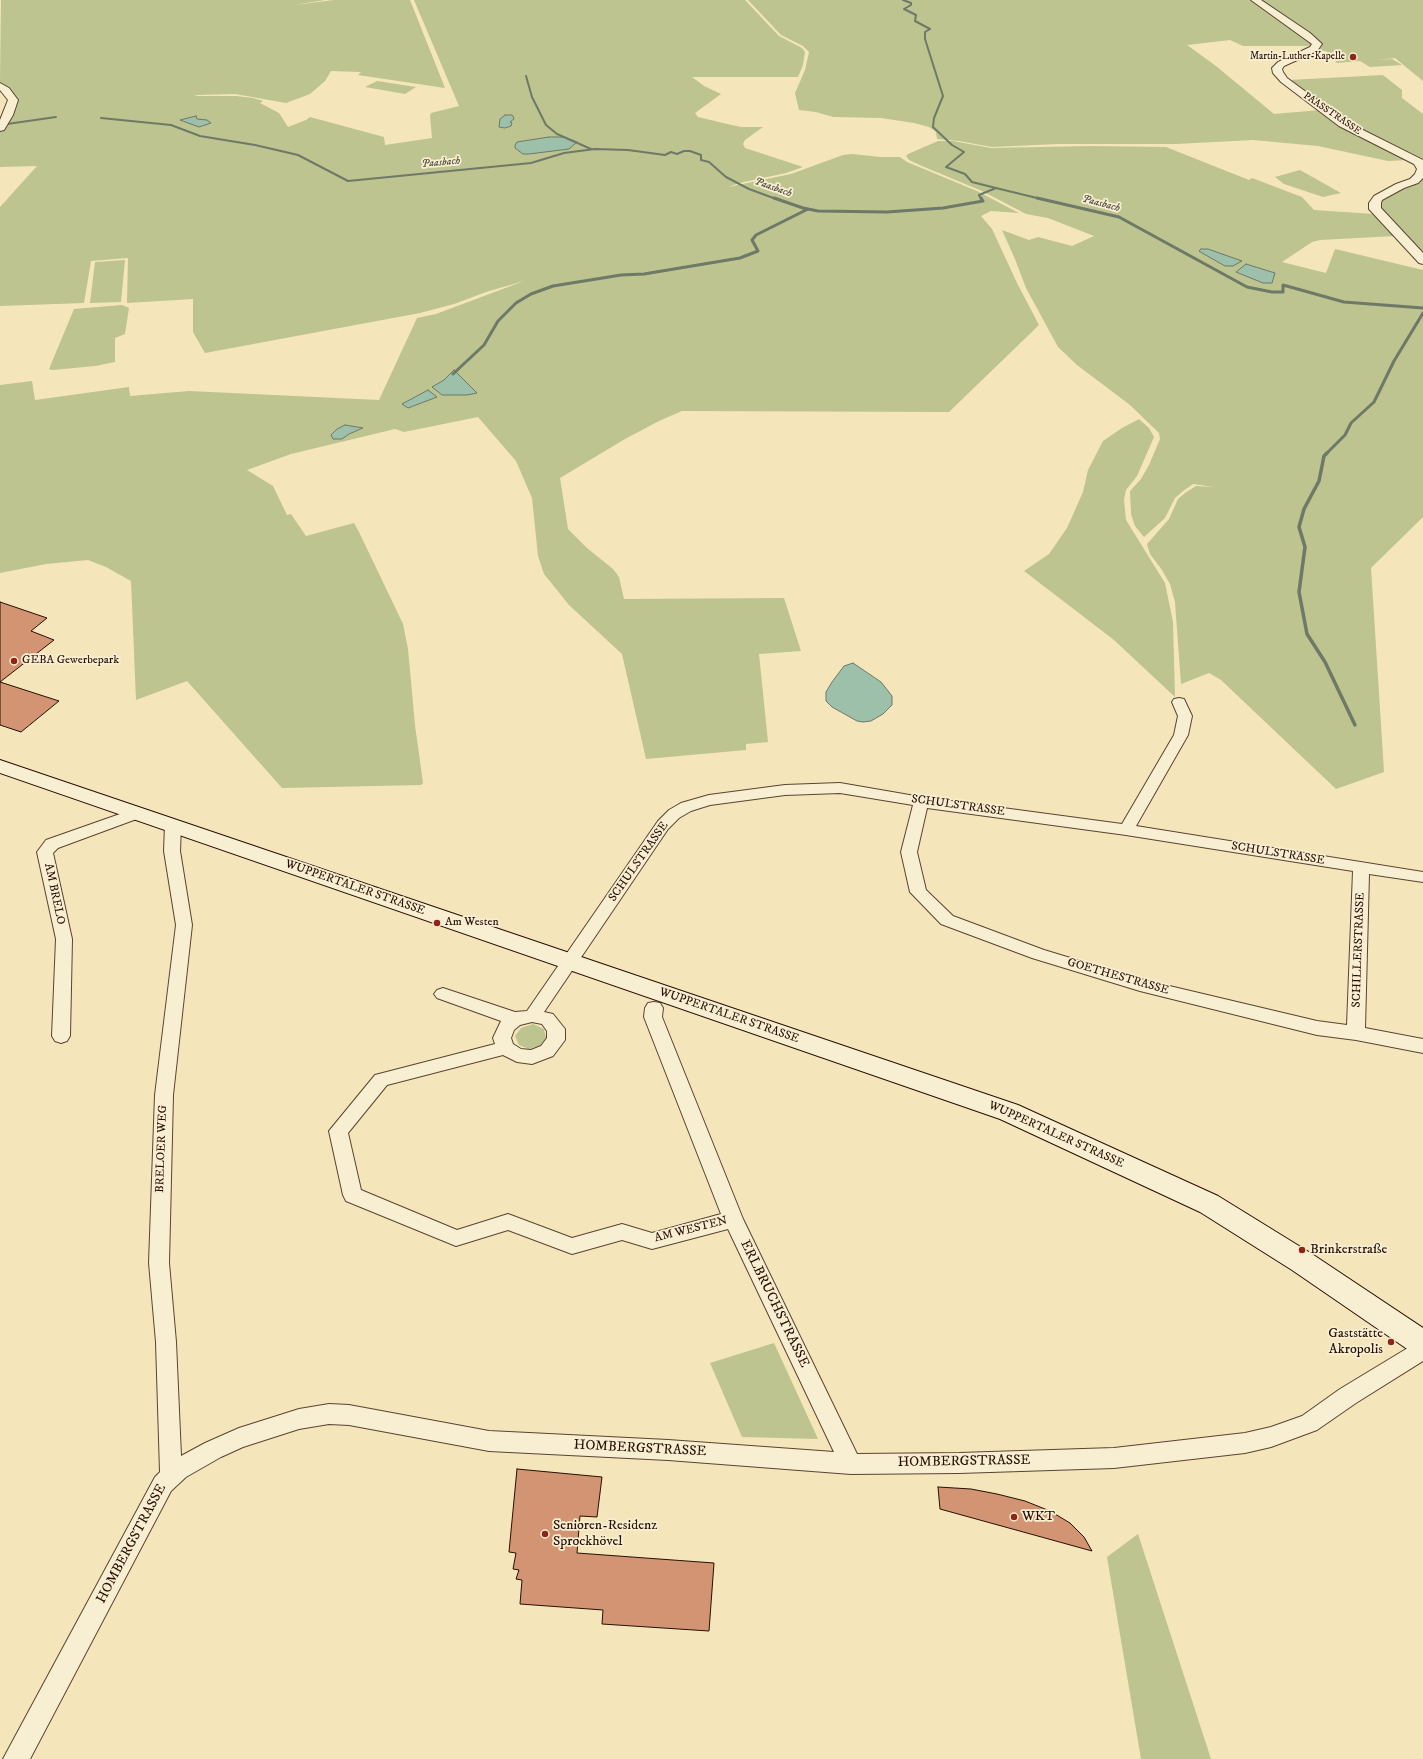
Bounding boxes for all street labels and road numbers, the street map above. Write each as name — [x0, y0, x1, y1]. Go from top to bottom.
street label: PAASSTRASSE — [1301, 90, 1363, 138]
street label: SCHULSTRASSE — [910, 792, 1006, 820]
street label: SCHULSTRASSE — [606, 819, 672, 905]
street label: SCHULSTRASSE — [1230, 840, 1326, 868]
street label: WUPPERTALER STRASSE — [283, 857, 427, 919]
street label: AM BRELO — [40, 862, 68, 926]
street label: SCHILLERSTRASSE — [1350, 892, 1368, 1008]
street label: GOETHESTRASSE — [1066, 956, 1170, 998]
street label: WUPPERTALER STRASSE — [657, 985, 801, 1047]
street label: WUPPERTALER STRASSE — [986, 1099, 1126, 1171]
street label: BRELOER WEG — [153, 1105, 171, 1193]
street label: AM WESTEN — [653, 1214, 729, 1246]
street label: ERLBRUCHSTRASSE — [736, 1238, 812, 1370]
street label: HOMBERGSTRASSE — [573, 1437, 707, 1461]
street label: HOMBERGSTRASSE — [898, 1452, 1030, 1472]
street label: HOMBERGSTRASSE — [93, 1481, 171, 1607]

